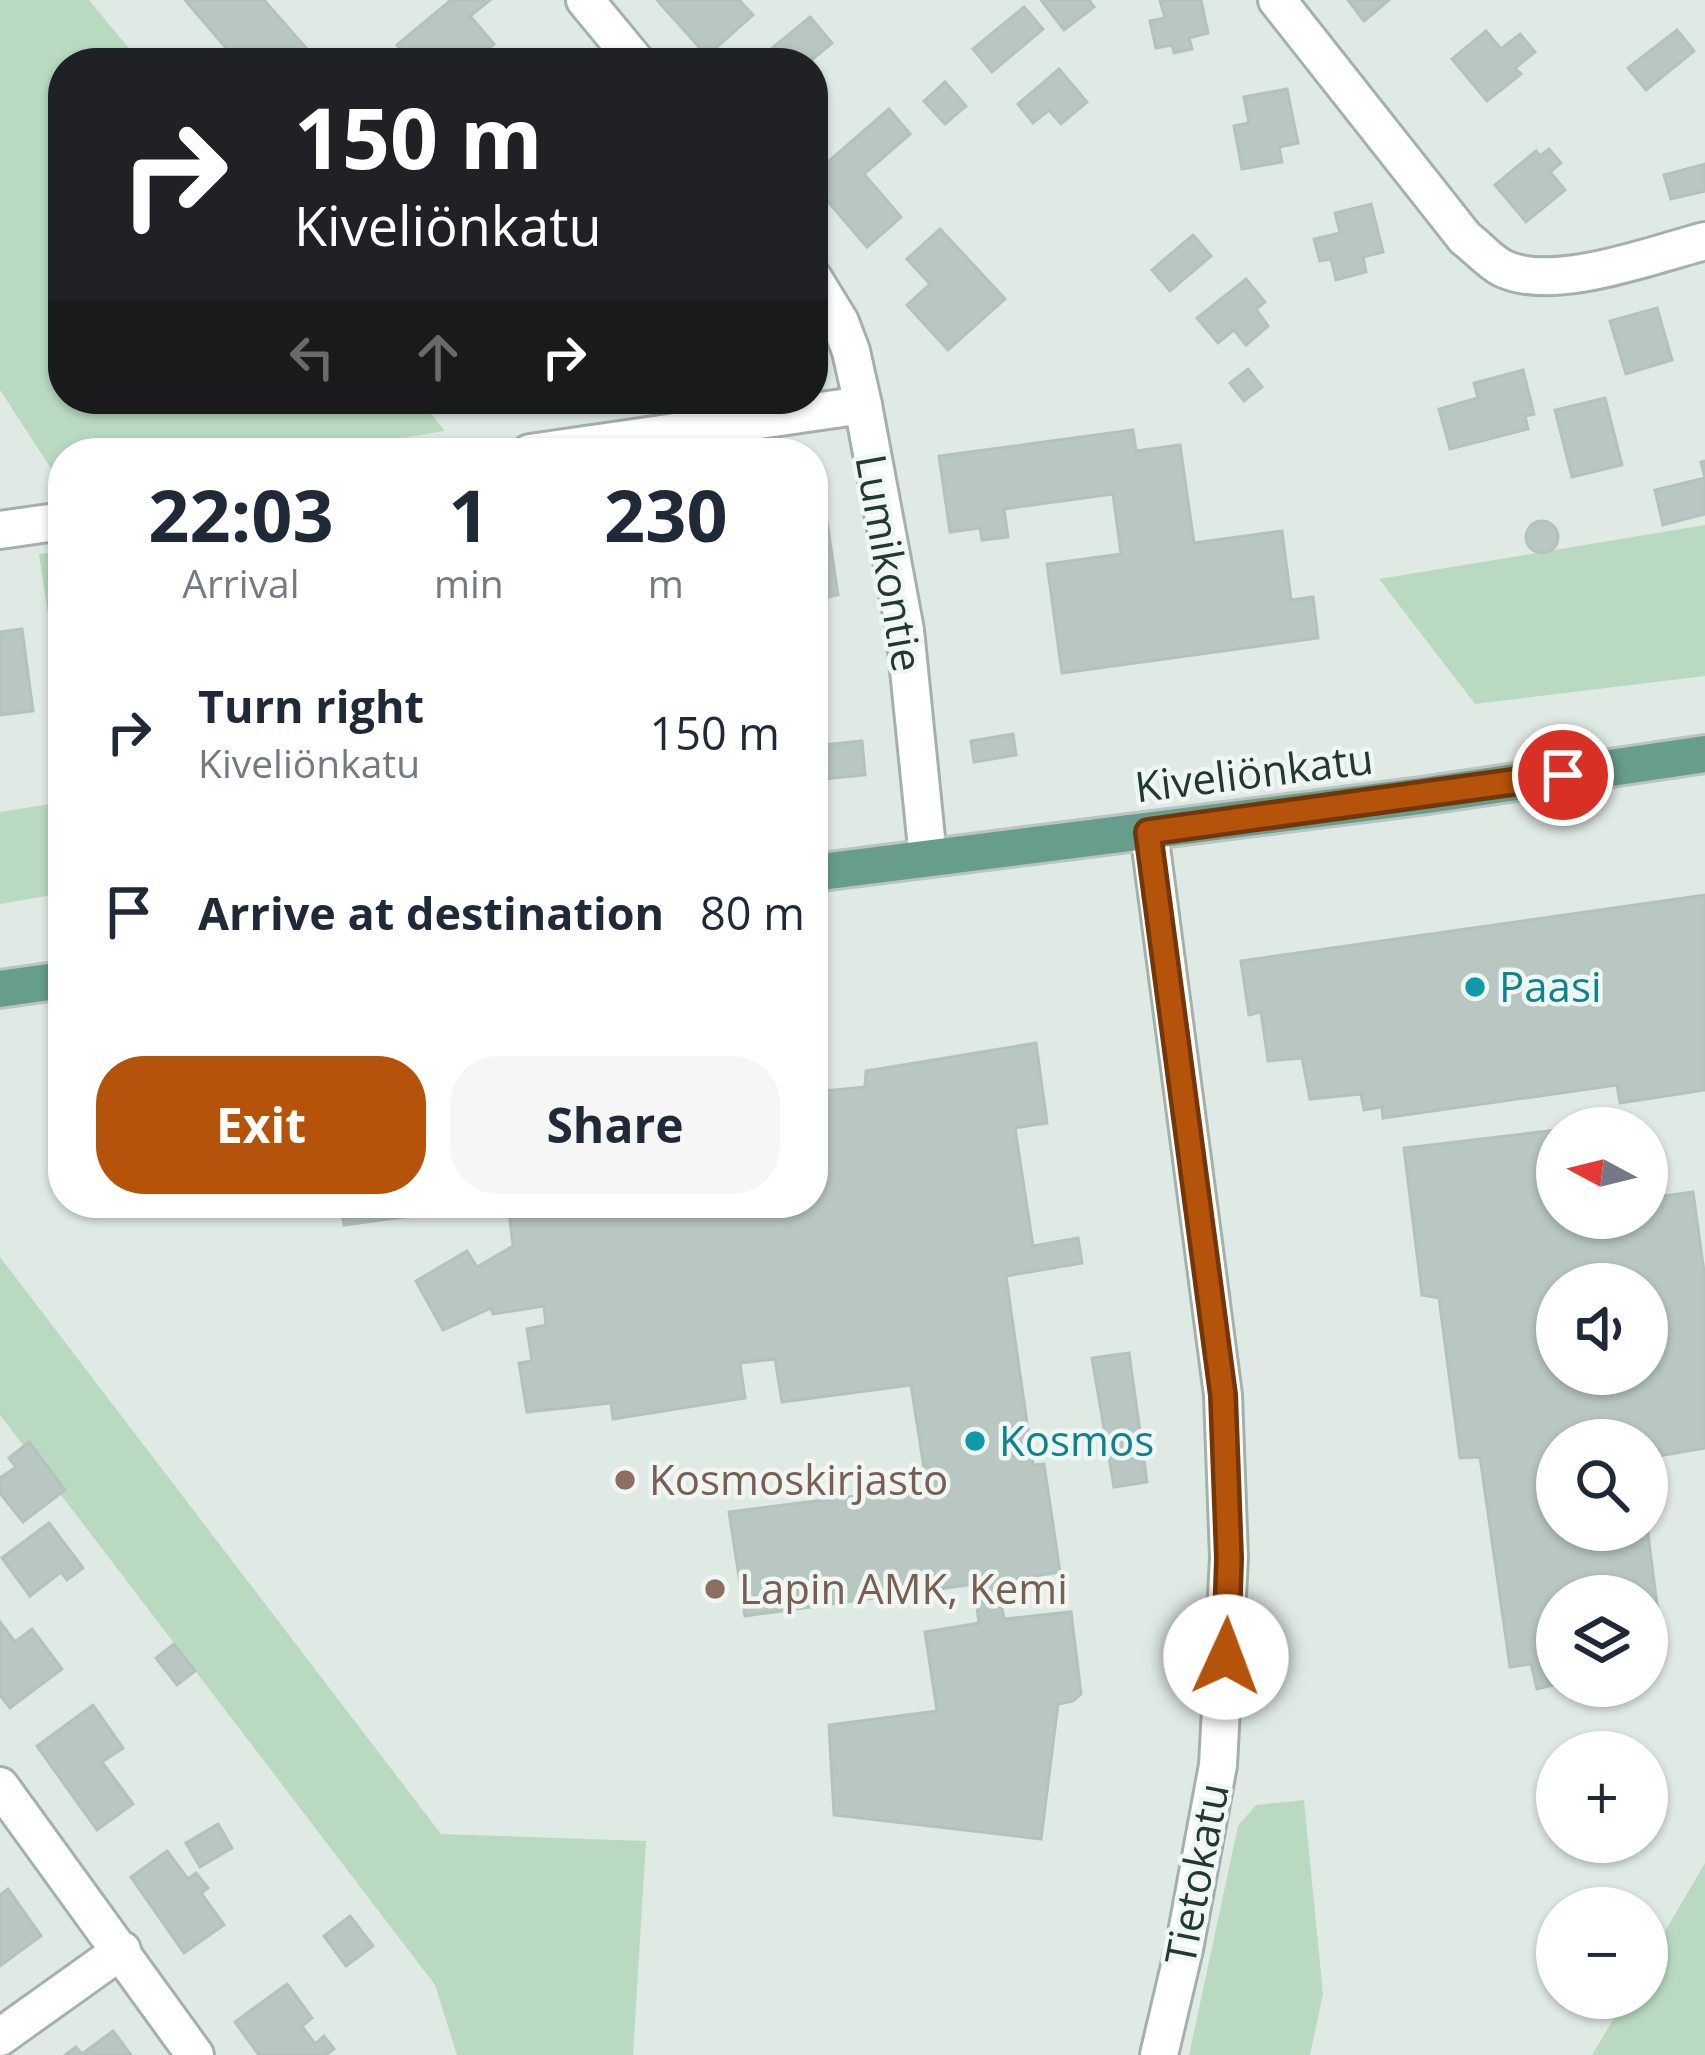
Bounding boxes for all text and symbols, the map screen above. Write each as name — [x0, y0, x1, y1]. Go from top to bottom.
text: 150 m — [294, 79, 542, 194]
icon: right — [96, 96, 252, 252]
text: Kiveliönkatu — [294, 188, 602, 262]
icon: left — [279, 324, 345, 390]
icon: ahead — [405, 324, 471, 390]
icon: right — [531, 324, 597, 390]
street label: Lumikontie — [843, 450, 938, 676]
text: 22:03 — [148, 465, 334, 563]
text: 1 — [448, 465, 489, 563]
text: 230 — [604, 465, 728, 563]
text: Arrival — [182, 556, 300, 609]
text: min — [434, 556, 504, 609]
text: m — [648, 556, 684, 609]
text: Turn right — [198, 675, 424, 736]
icon: right — [96, 699, 162, 765]
text: 150 m — [649, 702, 780, 763]
pin — [1512, 724, 1614, 826]
street label: Kiveliönkatu — [1132, 729, 1376, 814]
text: Kiveliönkatu — [198, 736, 420, 789]
icon: arrive — [1530, 742, 1596, 808]
icon: arrive — [96, 879, 162, 945]
text: Arrive at destination — [198, 882, 664, 943]
text: 80 m — [700, 882, 805, 943]
place label: Paasi — [1499, 957, 1602, 1014]
marker: Paasi — [1462, 974, 1488, 1000]
button: Exit — [96, 1056, 426, 1194]
button: Share — [450, 1056, 780, 1194]
north arrow — [1536, 1107, 1668, 1239]
map controls — [1536, 1107, 1668, 2019]
button: sound — [1536, 1263, 1668, 1395]
place label: Kosmos — [999, 1411, 1154, 1468]
button: search — [1536, 1419, 1668, 1551]
marker: Kosmos — [962, 1428, 988, 1454]
place label: Kosmoskirjasto — [649, 1450, 948, 1507]
marker: Kosmoskirjasto — [612, 1467, 638, 1493]
place label: Lapin AMK, Kemi — [739, 1559, 1068, 1616]
button: layers — [1536, 1575, 1668, 1707]
marker: Lapin AMK, Kemi — [702, 1576, 728, 1602]
position arrow — [1163, 1594, 1289, 1720]
button: + — [1536, 1731, 1668, 1863]
street label: Tietokatu — [1150, 1778, 1241, 1969]
button: − — [1536, 1887, 1668, 2019]

